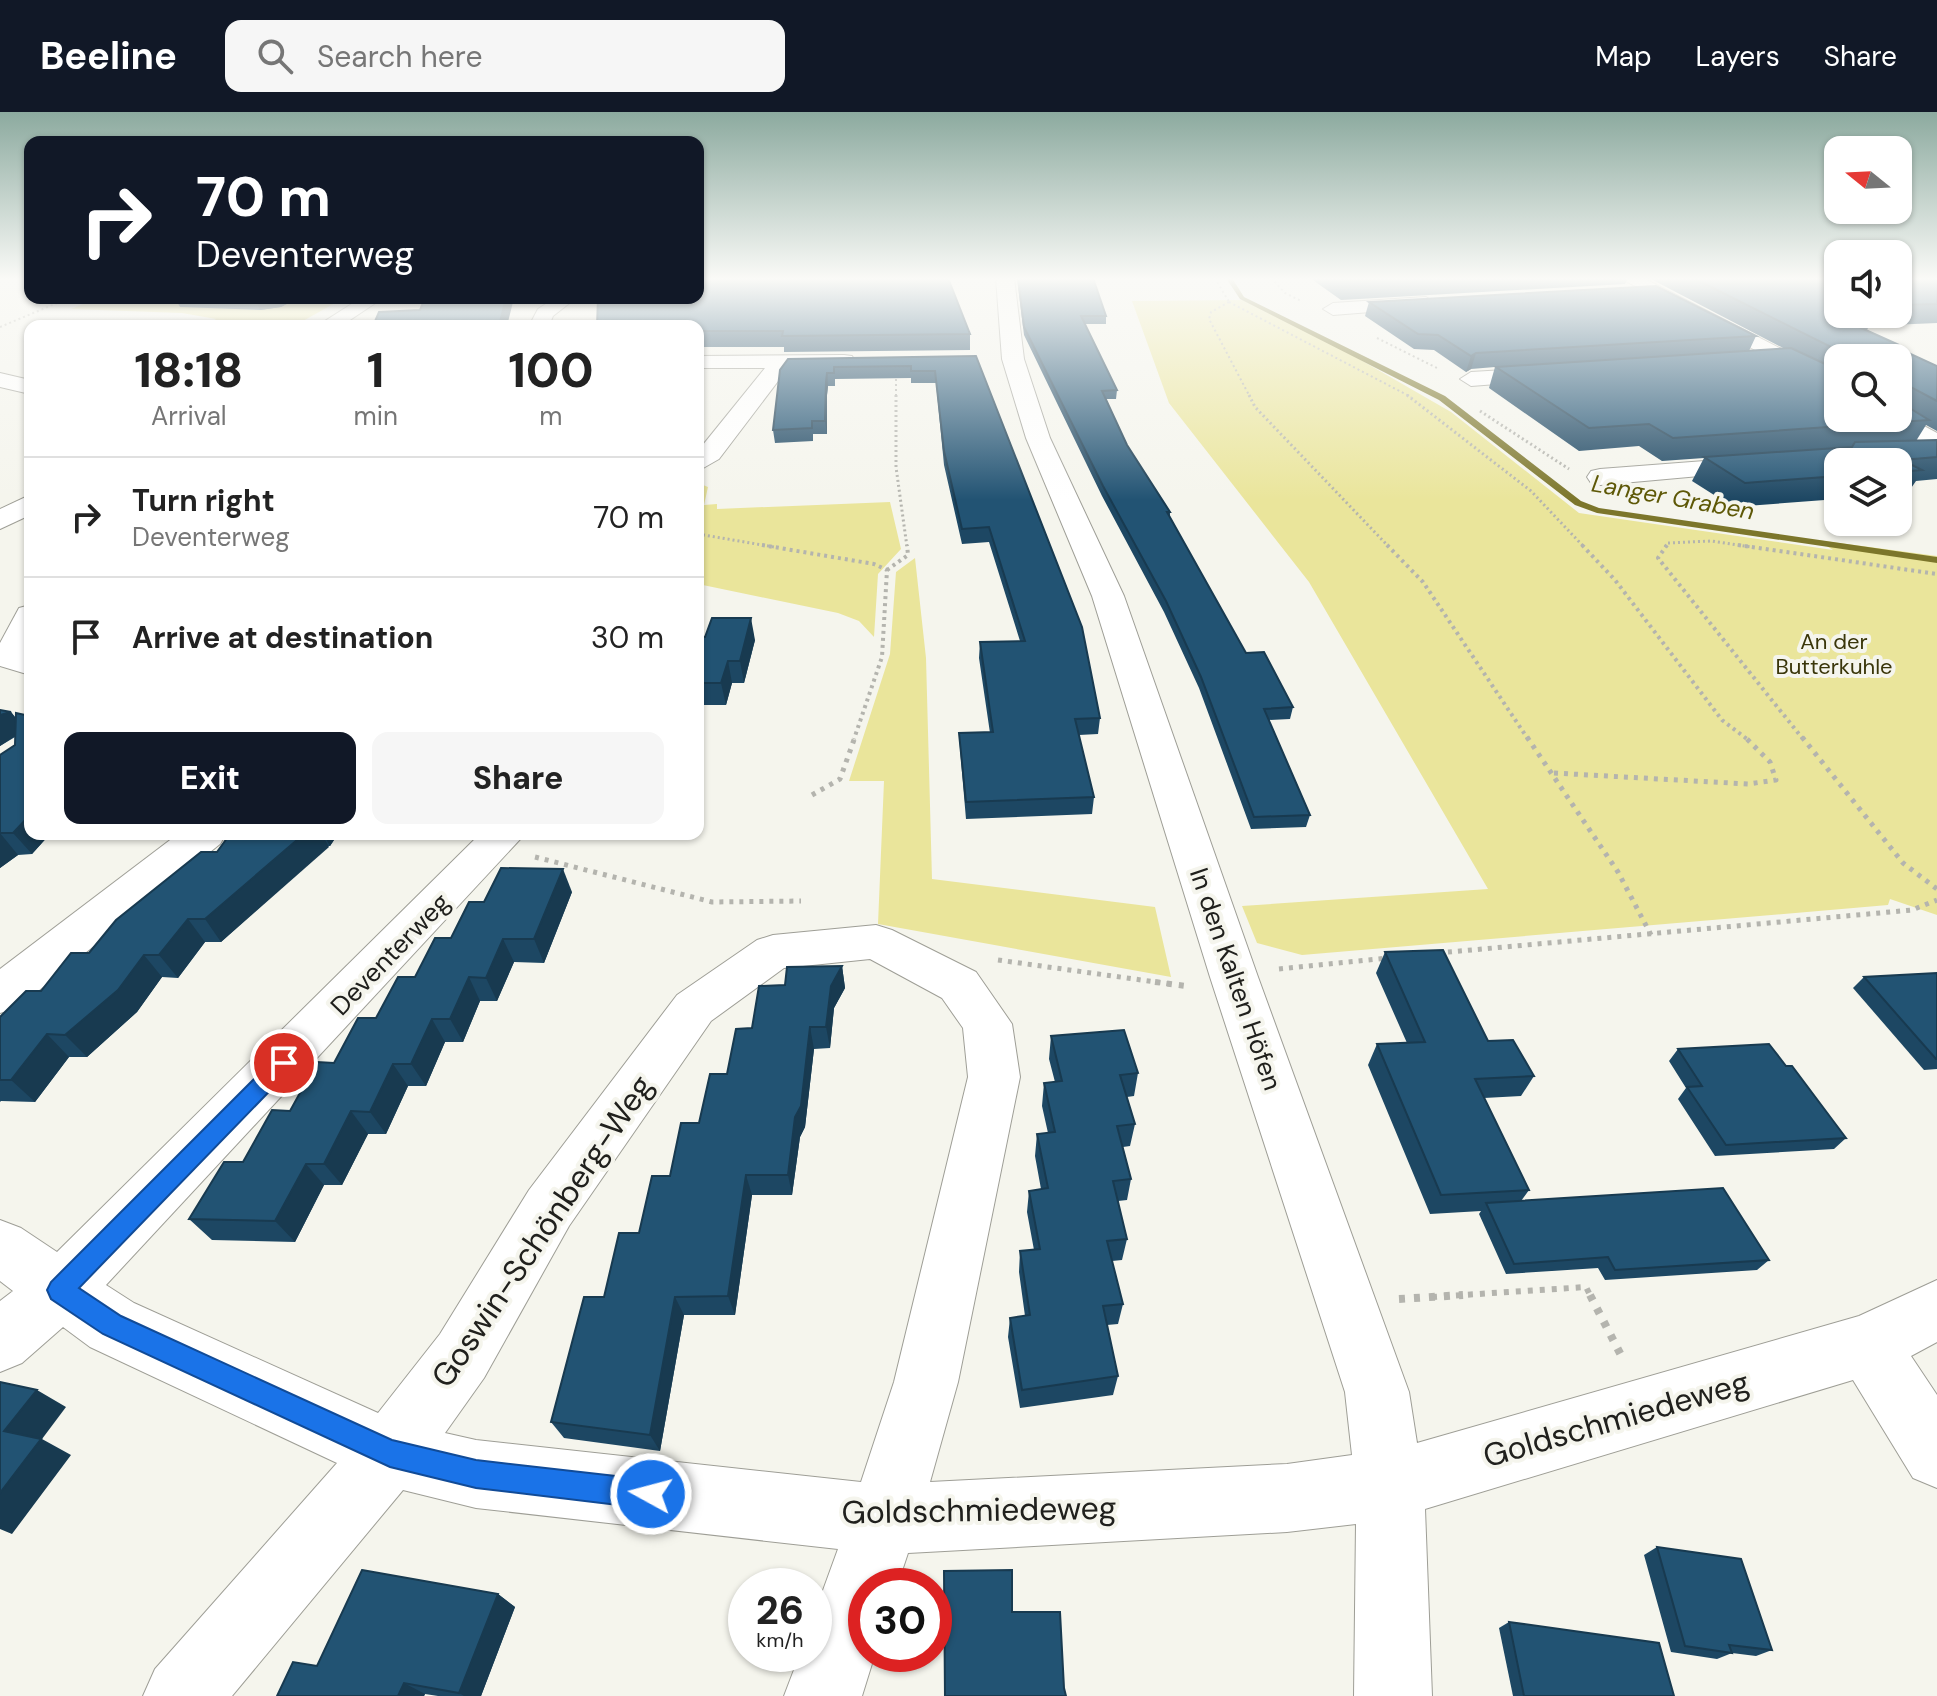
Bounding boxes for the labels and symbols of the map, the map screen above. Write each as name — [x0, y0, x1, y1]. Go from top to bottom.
north arrow — [1824, 136, 1912, 224]
water label: Langer Graben — [1589, 467, 1757, 527]
park label: An der Butterkuhle — [1775, 627, 1893, 681]
street label: In den Kalten Höfen — [1182, 863, 1290, 1095]
street label: Deventerweg — [323, 885, 457, 1023]
pin — [250, 1029, 318, 1097]
street label: Goswin-Schönberg-Weg — [422, 1067, 662, 1395]
street label: Goldschmiedeweg — [1478, 1361, 1754, 1477]
position arrow — [609, 1452, 693, 1536]
street label: Goldschmiedeweg — [841, 1487, 1117, 1533]
speed limit sign: 30 — [848, 1568, 952, 1672]

